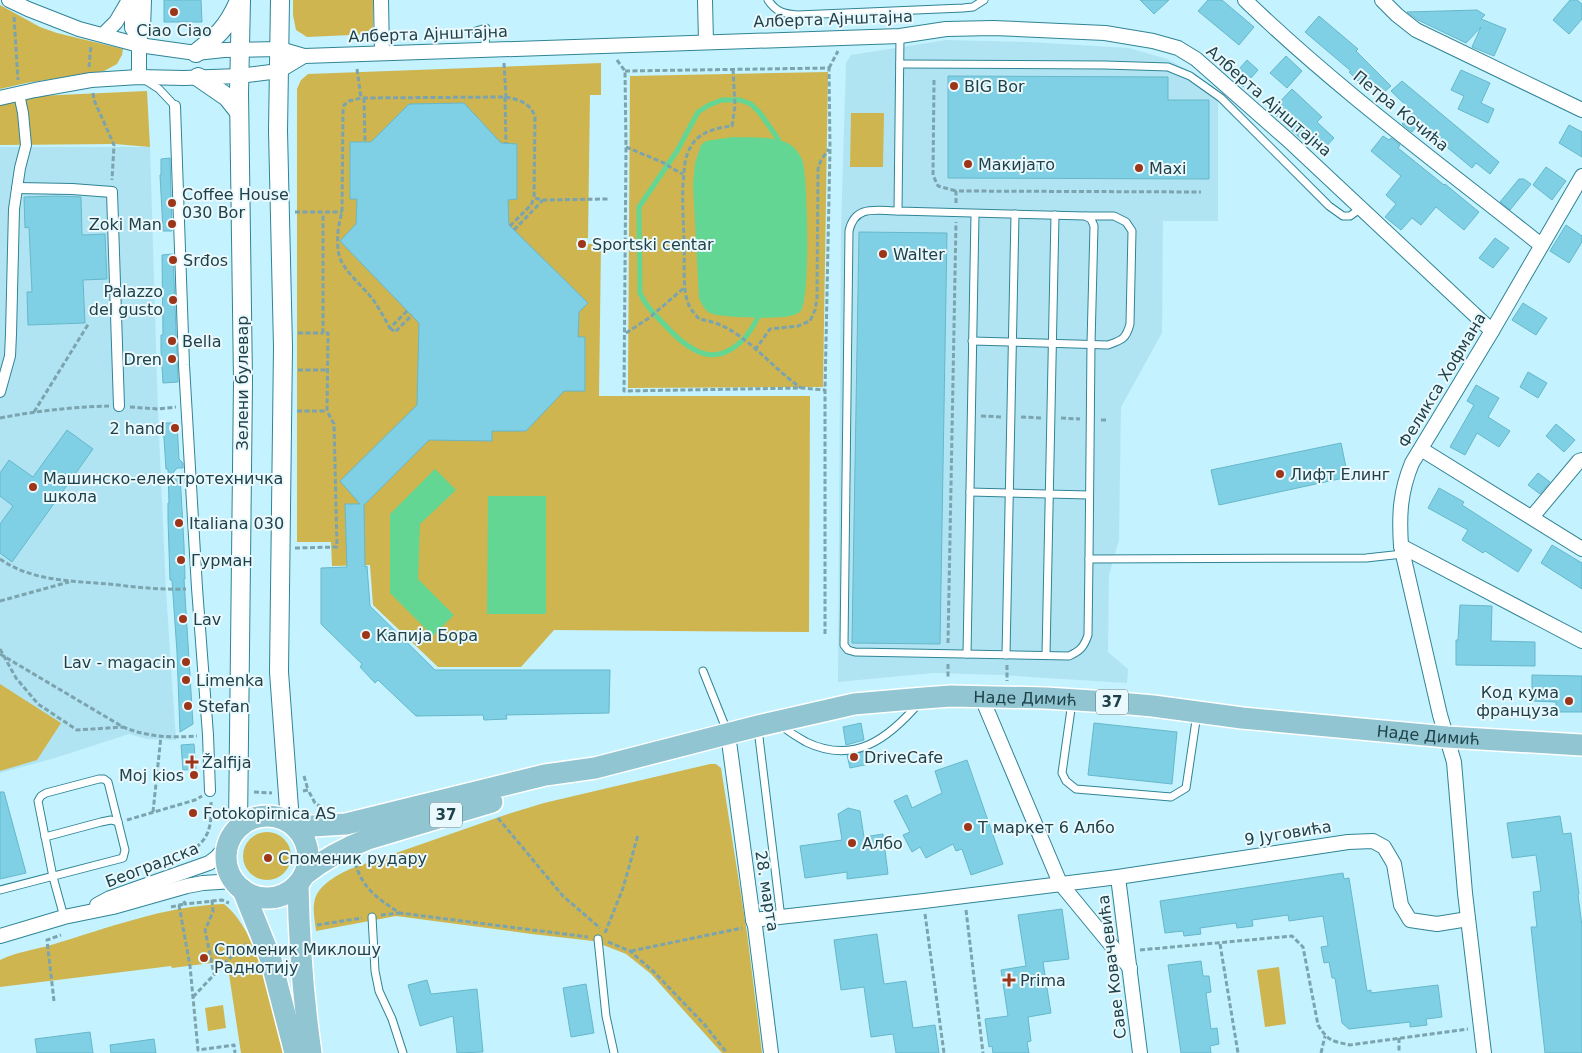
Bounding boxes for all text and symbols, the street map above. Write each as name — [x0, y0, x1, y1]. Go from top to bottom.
marker: Ciao Ciao — [168, 6, 180, 18]
street label: Алберта Ајнштајна — [753, 7, 913, 31]
place label: Ciao Ciao — [136, 21, 212, 40]
street label: Алберта Ајнштајна — [348, 22, 508, 46]
street label: Алберта Ајнштајна — [1203, 41, 1335, 161]
street label: Петра Кочића — [1349, 67, 1453, 155]
place label: BIG Bor — [964, 77, 1025, 96]
marker: BIG Bor — [948, 80, 960, 92]
place label: Макијато — [978, 155, 1055, 174]
marker: Макијато — [962, 158, 974, 170]
place label: Maxi — [1149, 159, 1187, 178]
marker: Maxi — [1133, 162, 1145, 174]
place label: Coffee House 030 Bor — [182, 185, 289, 222]
marker: Coffee House 030 Bor — [166, 197, 178, 209]
place label: Zoki Man — [89, 215, 162, 234]
marker: Zoki Man — [166, 218, 178, 230]
place label: Sportski centar — [592, 235, 714, 254]
marker: Sportski centar — [576, 238, 588, 250]
place label: Walter — [893, 245, 945, 264]
marker: Walter — [877, 248, 889, 260]
place label: Srđos — [183, 251, 228, 270]
marker: Srđos — [167, 254, 179, 266]
place label: Palazzo del gusto — [89, 282, 163, 319]
marker: Palazzo del gusto — [167, 294, 179, 306]
street label: Феликса Хофмана — [1394, 309, 1490, 451]
street label: Зелени булевар — [233, 316, 252, 450]
place label: Bella — [182, 332, 222, 351]
marker: Bella — [166, 335, 178, 347]
place label: Dren — [123, 350, 162, 369]
marker: Dren — [166, 353, 178, 365]
place label: 2 hand — [109, 419, 165, 438]
marker: 2 hand — [169, 422, 181, 434]
place label: Лифт Елинг — [1290, 465, 1390, 484]
marker: Лифт Елинг — [1274, 468, 1286, 480]
place label: Машинско-електротехничка школа — [43, 469, 283, 506]
marker: Машинско-електротехничка школа — [27, 481, 39, 493]
place label: Italiana 030 — [189, 514, 284, 533]
marker: Italiana 030 — [173, 517, 185, 529]
place label: Гурман — [191, 551, 253, 570]
marker: Гурман — [175, 554, 187, 566]
place label: Lav — [193, 610, 221, 629]
marker: Lav — [177, 613, 189, 625]
place label: Капија Бора — [376, 626, 478, 645]
marker: Капија Бора — [360, 629, 372, 641]
place label: Lav - magacin — [63, 653, 176, 672]
marker: Lav - magacin — [180, 656, 192, 668]
place label: Limenka — [196, 671, 264, 690]
marker: Limenka — [180, 674, 192, 686]
place label: Код кума француза — [1476, 683, 1559, 720]
street label: Наде Димић — [973, 687, 1078, 709]
road number: 37 — [1096, 690, 1128, 714]
marker: Код кума француза — [1563, 695, 1575, 707]
place label: Stefan — [198, 697, 250, 716]
marker: Stefan — [182, 700, 194, 712]
street label: Наде Димић — [1376, 721, 1481, 748]
place label: DriveCafe — [864, 748, 943, 767]
marker: DriveCafe — [848, 751, 860, 763]
place label: Žalfija — [202, 753, 252, 772]
marker: Žalfija — [186, 756, 198, 768]
place label: Moj kios — [119, 766, 184, 785]
marker: Moj kios — [188, 769, 200, 781]
road number: 37 — [430, 802, 462, 828]
place label: Fotokopirnica AS — [203, 804, 336, 823]
marker: Fotokopirnica AS — [187, 807, 199, 819]
street label: 9 Југовића — [1243, 817, 1333, 849]
place label: Т маркет 6 Албо — [977, 818, 1115, 837]
marker: Т маркет 6 Албо — [962, 821, 974, 833]
place label: Албо — [862, 834, 903, 853]
marker: Албо — [846, 837, 858, 849]
street label: Београдска — [103, 839, 201, 891]
place label: Споменик рудару — [278, 849, 427, 868]
street label: 28. марта — [751, 849, 783, 933]
marker: Споменик рудару — [262, 852, 274, 864]
street label: Саве Ковачевића — [1094, 894, 1130, 1040]
place label: Споменик Миклошу Раднотију — [214, 940, 381, 977]
marker: Споменик Миклошу Раднотију — [198, 952, 210, 964]
place label: Prima — [1020, 971, 1066, 990]
marker: Prima — [1002, 973, 1016, 987]

